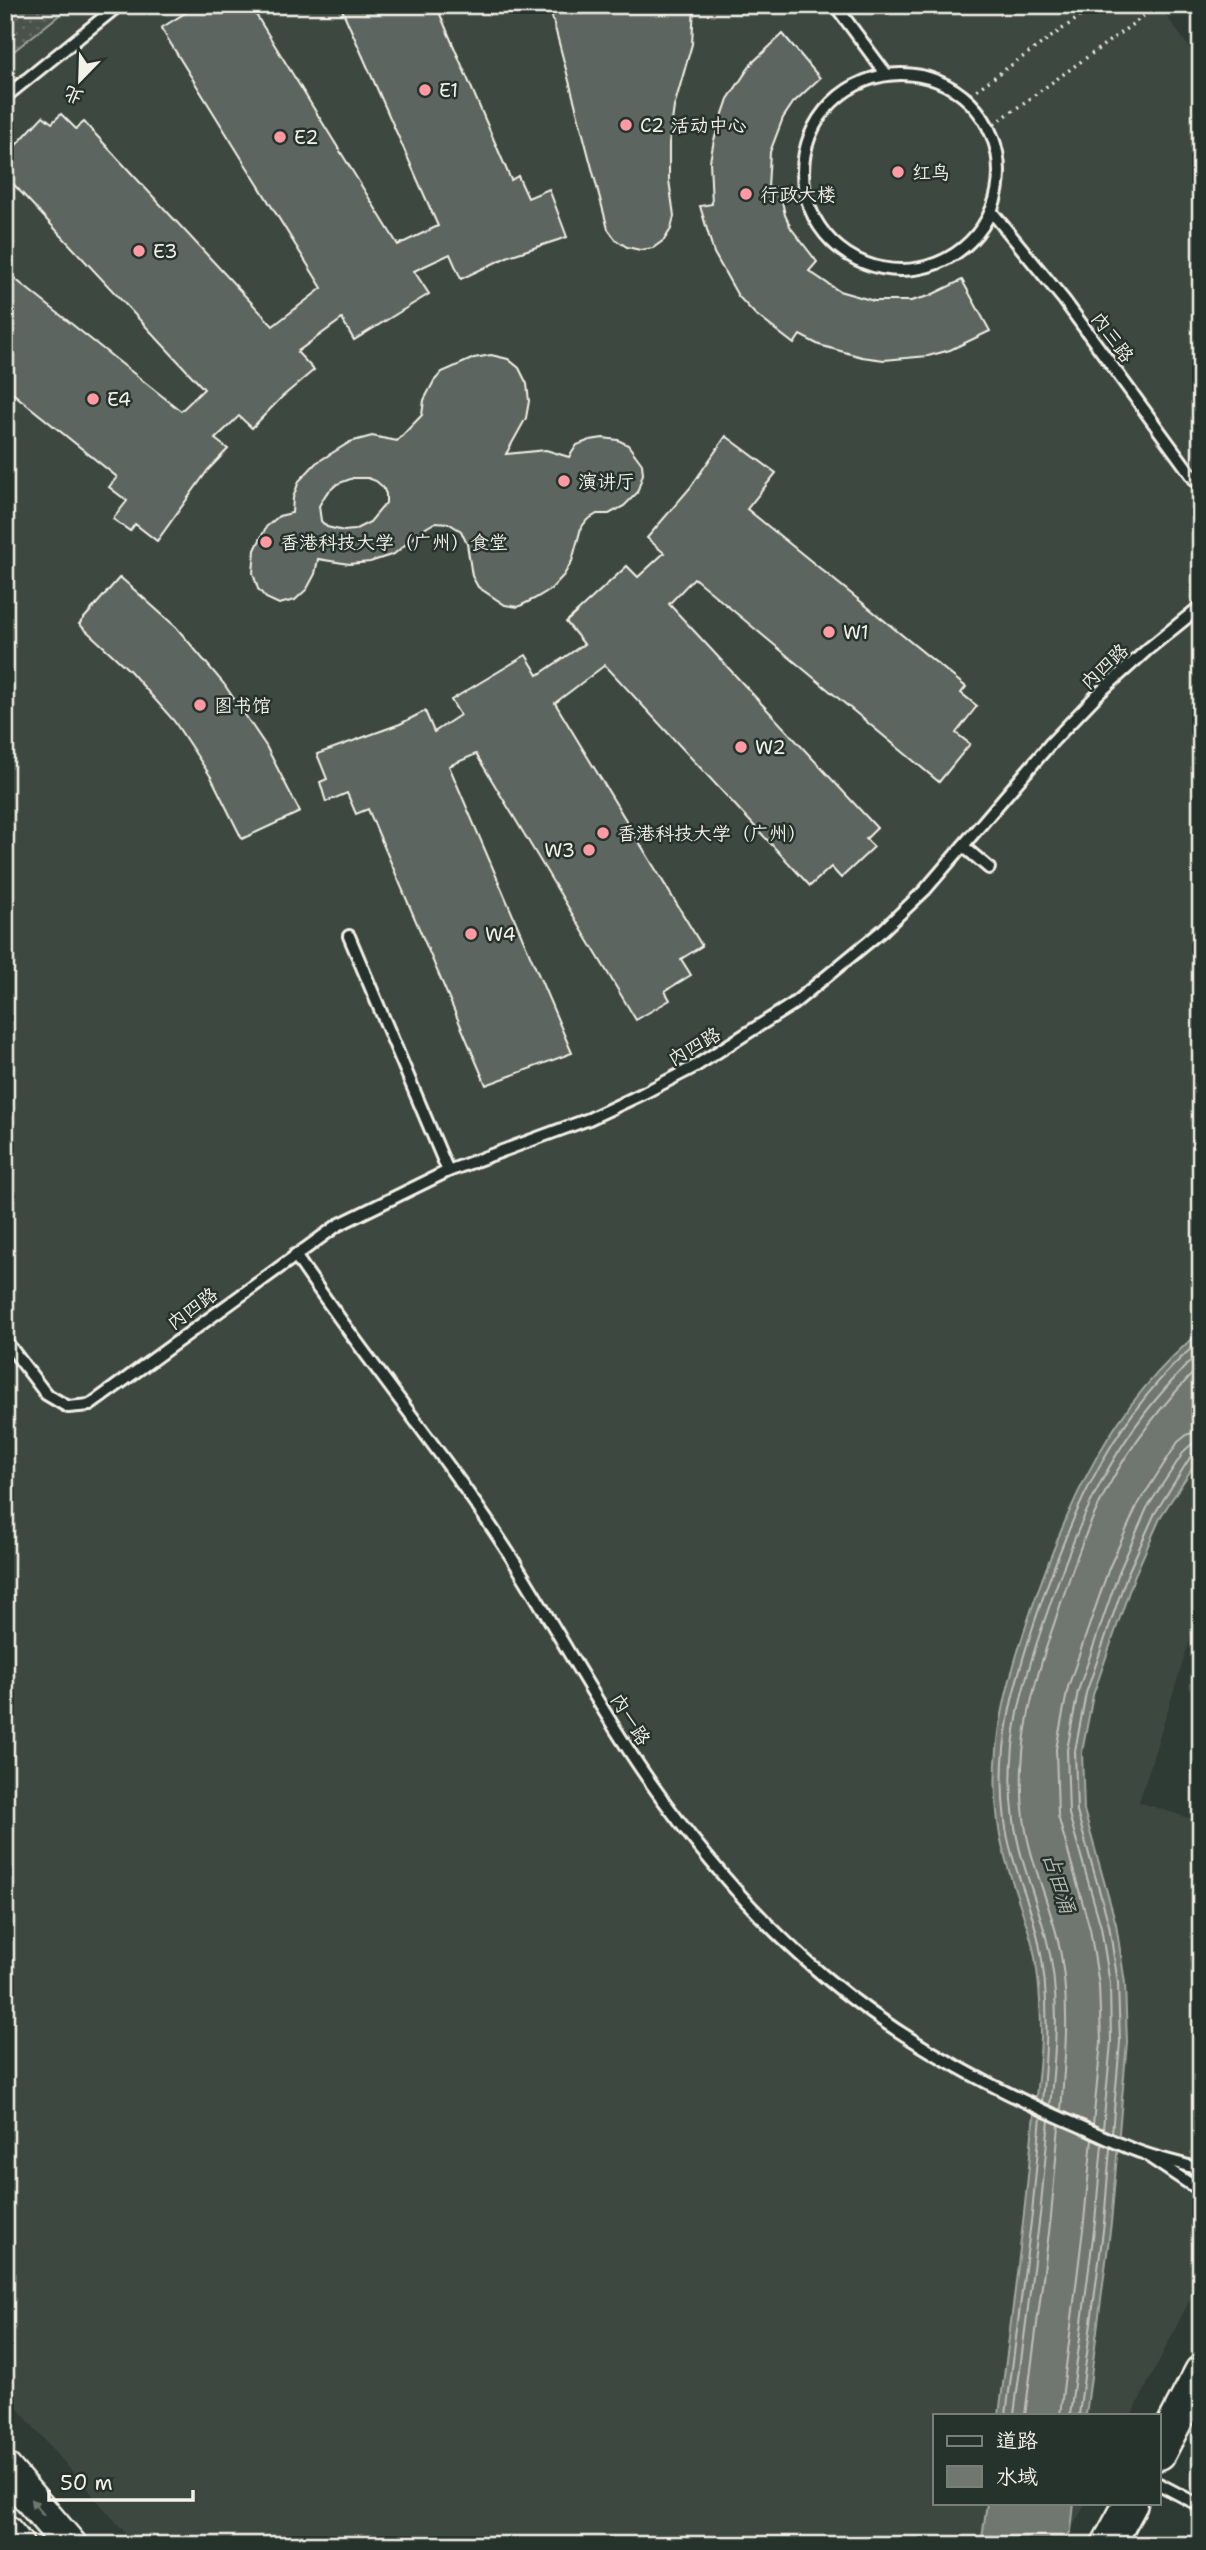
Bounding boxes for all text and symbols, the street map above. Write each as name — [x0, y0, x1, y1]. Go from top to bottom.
north arrow — [46, 46, 116, 116]
place label: E1 — [439, 78, 458, 103]
text: 北 — [60, 80, 87, 110]
marker: E1 — [417, 82, 433, 98]
place label: C2 活动中心 — [640, 113, 747, 138]
marker: C2 活动中心 — [618, 117, 634, 133]
place label: E2 — [294, 125, 319, 150]
marker: E2 — [272, 129, 288, 145]
place label: 红鸟 — [912, 160, 950, 185]
marker: 红鸟 — [890, 164, 906, 180]
place label: 行政大楼 — [760, 182, 836, 207]
marker: 行政大楼 — [738, 186, 754, 202]
place label: E3 — [153, 239, 178, 264]
marker: E3 — [131, 243, 147, 259]
street label: 内三路 — [1086, 307, 1139, 368]
place label: E4 — [107, 387, 131, 412]
marker: E4 — [85, 391, 101, 407]
place label: 演讲厅 — [578, 469, 635, 494]
marker: 演讲厅 — [556, 473, 572, 489]
place label: 香港科技大学（广州）食堂 — [280, 530, 508, 555]
marker: 香港科技大学（广州）食堂 — [258, 534, 274, 550]
place label: W1 — [843, 620, 869, 645]
marker: W1 — [821, 624, 837, 640]
street label: 内四路 — [1075, 638, 1134, 695]
place label: 图书馆 — [214, 693, 271, 718]
marker: 图书馆 — [192, 697, 208, 713]
place label: W2 — [755, 735, 786, 760]
marker: W2 — [733, 739, 749, 755]
place label: 香港科技大学（广州） — [617, 821, 807, 846]
marker: 香港科技大学（广州） — [595, 825, 611, 841]
place label: W3 — [544, 838, 575, 863]
marker: W3 — [581, 842, 597, 858]
place label: W4 — [485, 922, 516, 947]
marker: W4 — [463, 926, 479, 942]
street label: 内四路 — [663, 1021, 725, 1072]
street label: 内四路 — [162, 1282, 223, 1335]
street label: 内一路 — [605, 1688, 656, 1750]
water label: 占田涌 — [1036, 1849, 1082, 1918]
legend — [933, 2414, 1160, 2504]
text: 道路 — [996, 2427, 1038, 2455]
scale bar — [49, 2459, 192, 2503]
text: 水域 — [996, 2463, 1038, 2491]
text: 50 m — [60, 2469, 113, 2497]
one-way arrow — [30, 2498, 45, 2516]

